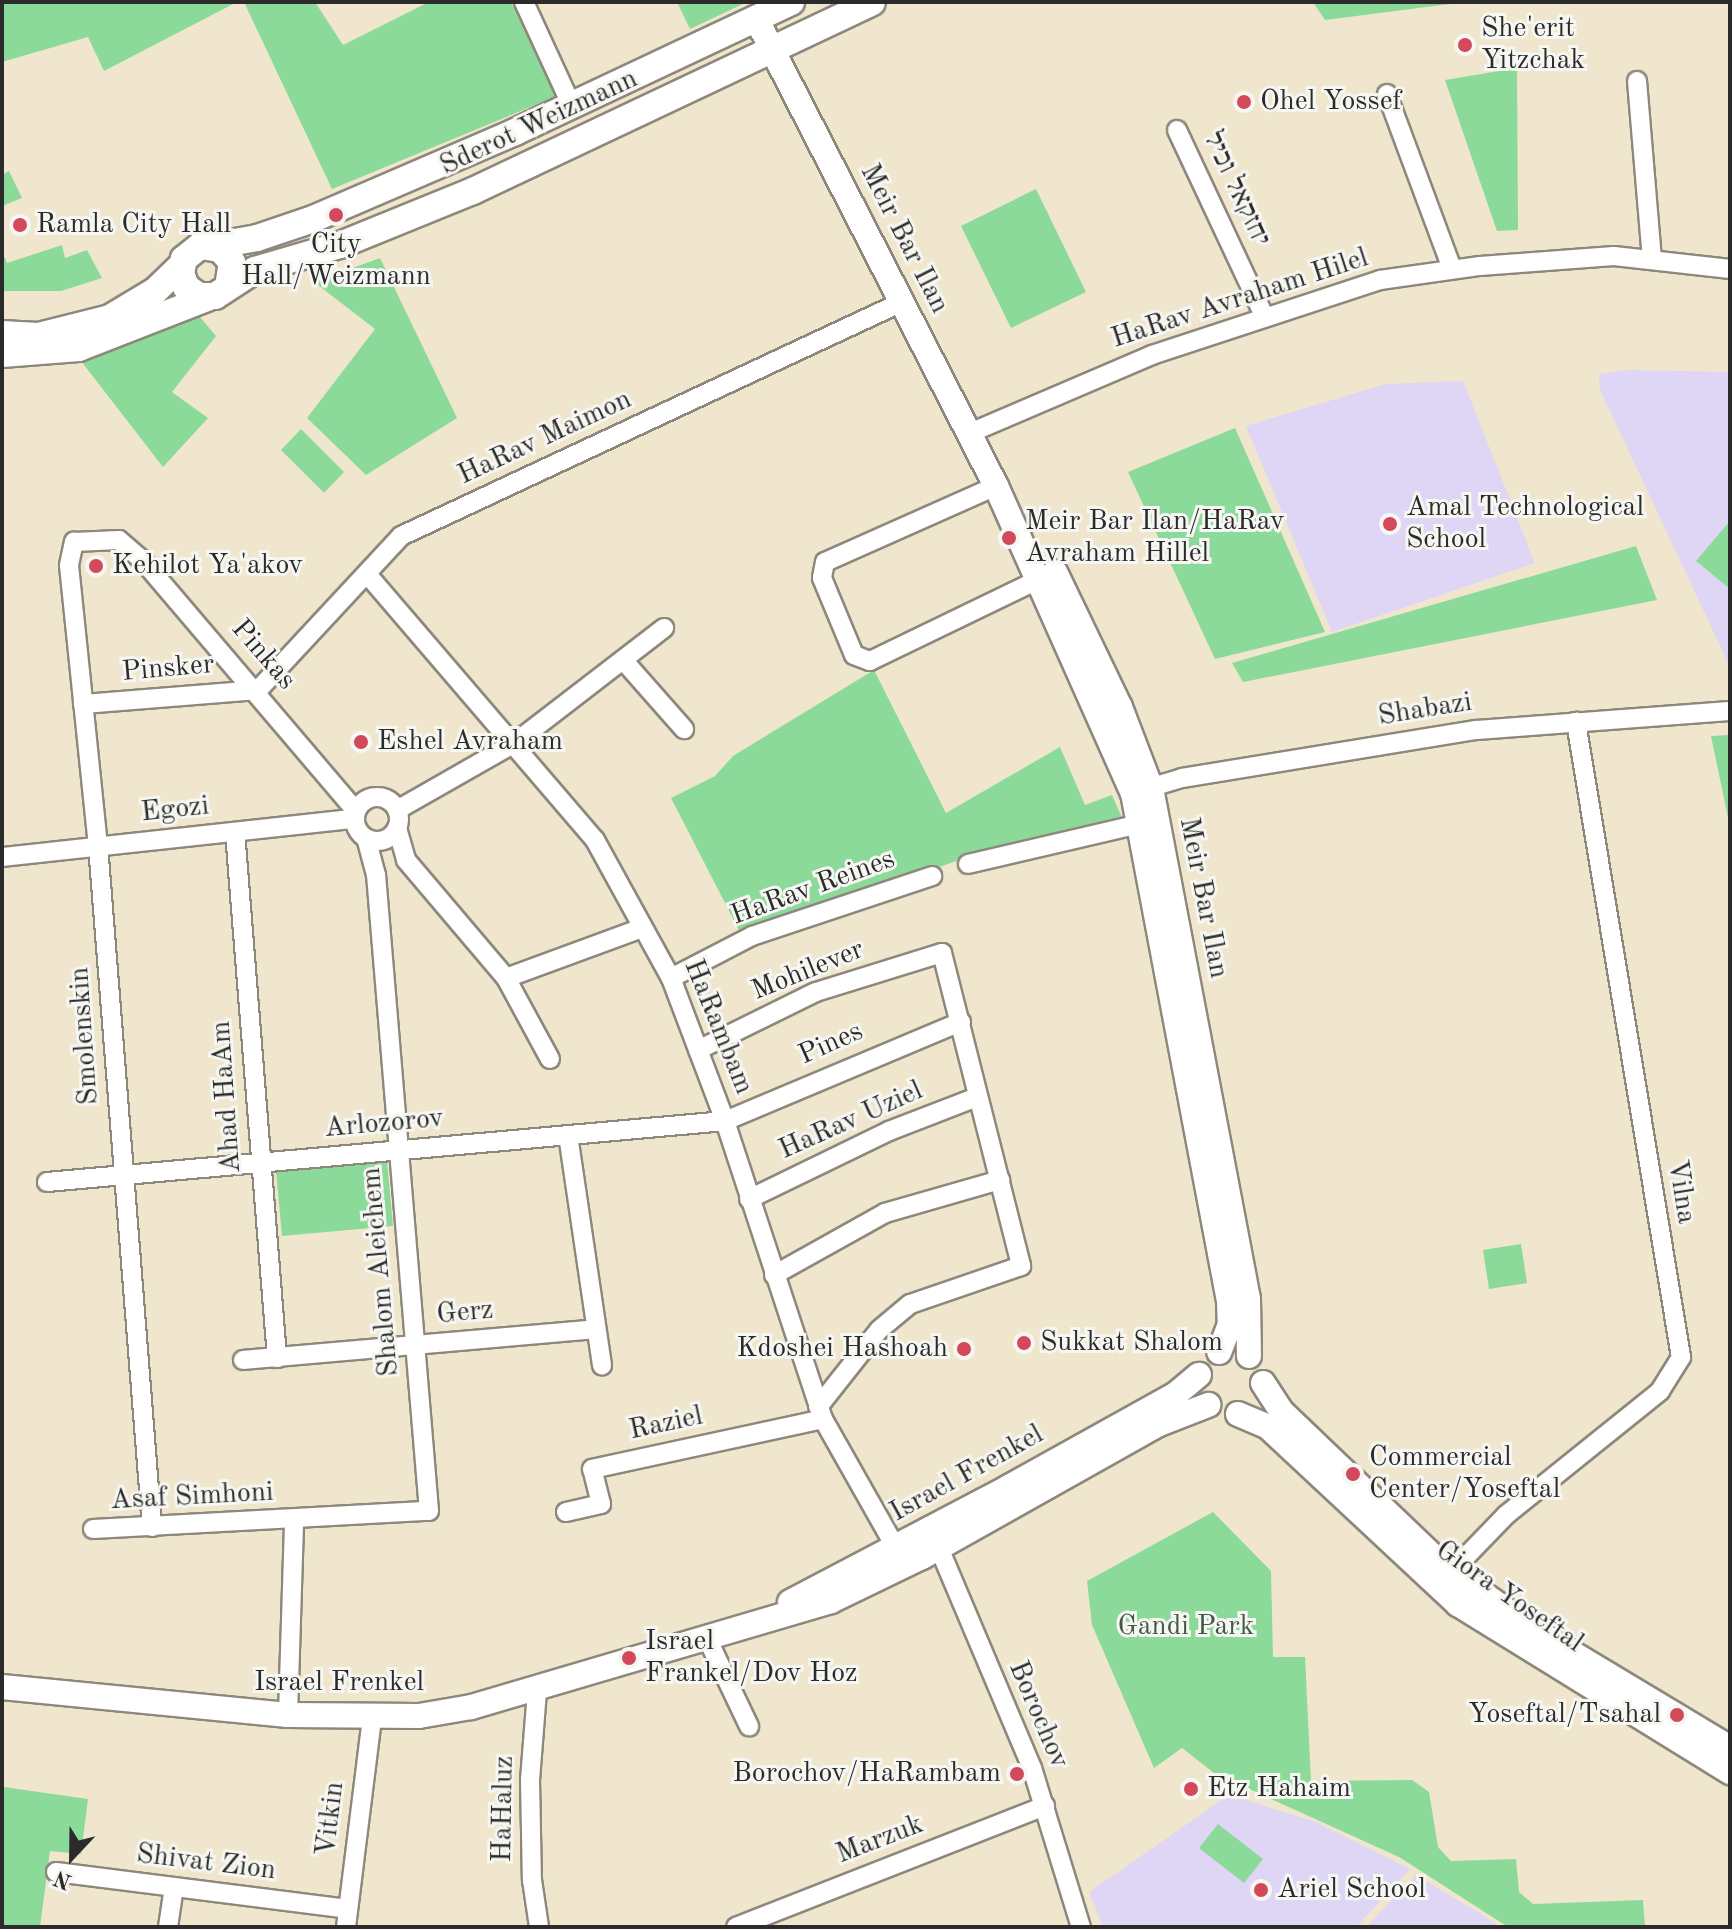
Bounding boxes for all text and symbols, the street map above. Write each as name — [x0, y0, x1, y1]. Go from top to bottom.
place label: She'erit Yitzchak — [1481, 12, 1585, 78]
marker: She'erit Yitzchak — [1456, 36, 1474, 54]
street label: Sderot Weizmann — [435, 63, 643, 183]
place label: Ohel Yossef — [1260, 85, 1402, 119]
marker: Ohel Yossef — [1235, 93, 1253, 111]
street label: יחזקאל וכיל — [1195, 126, 1277, 252]
street label: Meir Bar Ilan — [852, 159, 956, 319]
marker: City Hall/Weizmann — [327, 206, 345, 224]
place label: Ramla City Hall — [36, 208, 231, 242]
marker: Ramla City Hall — [11, 216, 29, 234]
place label: City Hall/Weizmann — [241, 228, 431, 294]
street label: HaRav Avraham Hilel — [1107, 242, 1373, 356]
street label: HaRav Maimon — [453, 383, 637, 493]
place label: Amal Technological School — [1406, 491, 1644, 557]
place label: Meir Bar Ilan/HaRav Avraham Hillel — [1025, 505, 1285, 571]
marker: Amal Technological School — [1381, 515, 1399, 533]
marker: Meir Bar Ilan/HaRav Avraham Hillel — [1000, 529, 1018, 547]
place label: Kehilot Ya'akov — [112, 549, 303, 583]
marker: Kehilot Ya'akov — [87, 557, 105, 575]
street label: Pinkas — [223, 613, 303, 697]
street label: Pinsker — [120, 648, 216, 690]
street label: Shabazi — [1376, 686, 1474, 734]
place label: Eshel Avraham — [377, 725, 563, 759]
marker: Eshel Avraham — [352, 733, 370, 751]
street label: Egozi — [139, 790, 211, 830]
street label: Meir Bar Ilan — [1171, 815, 1235, 981]
street label: HaRav Reines — [726, 843, 900, 933]
street label: Mohilever — [747, 933, 869, 1009]
street label: HaRambam — [676, 955, 760, 1099]
street label: Smolenskin — [63, 966, 107, 1106]
street label: Pines — [794, 1015, 868, 1073]
street label: Ahad HaAm — [205, 1020, 249, 1174]
street label: HaRav Uziel — [774, 1074, 928, 1168]
street label: Arlozorov — [323, 1102, 445, 1146]
street label: Vilna — [1659, 1158, 1703, 1226]
street label: Shalom Aleichem — [355, 1166, 407, 1378]
street label: Gerz — [435, 1294, 495, 1332]
place label: Sukkat Shalom — [1040, 1326, 1223, 1360]
place label: Kdoshei Hashoah — [736, 1332, 948, 1366]
marker: Sukkat Shalom — [1015, 1334, 1033, 1352]
marker: Kdoshei Hashoah — [955, 1340, 973, 1358]
street label: Raziel — [626, 1400, 706, 1448]
street label: Israel Frenkel — [884, 1418, 1050, 1530]
place label: Commercial Center/Yoseftal — [1369, 1441, 1560, 1507]
marker: Commercial Center/Yoseftal — [1344, 1465, 1362, 1483]
street label: Asaf Simhoni — [110, 1476, 274, 1518]
street label: Giora Yoseftal — [1429, 1534, 1589, 1660]
park label: Gandi Park — [1118, 1610, 1254, 1644]
place label: Israel Frankel/Dov Hoz — [645, 1625, 857, 1691]
marker: Israel Frankel/Dov Hoz — [620, 1649, 638, 1667]
street label: Borochov — [1000, 1656, 1076, 1774]
street label: Israel Frenkel — [254, 1666, 424, 1700]
place label: Yoseftal/Tsahal — [1468, 1698, 1661, 1732]
marker: Yoseftal/Tsahal — [1668, 1706, 1686, 1724]
street label: HaHaluz — [486, 1755, 522, 1863]
place label: Borochov/HaRambam — [732, 1757, 1001, 1791]
marker: Borochov/HaRambam — [1008, 1765, 1026, 1783]
place label: Etz Hahaim — [1207, 1772, 1351, 1806]
street label: Vitkin — [310, 1780, 352, 1858]
marker: Etz Hahaim — [1182, 1780, 1200, 1798]
street label: Marzuk — [832, 1808, 928, 1872]
north arrow — [32, 1817, 112, 1897]
street label: Shivat Zion — [134, 1838, 278, 1888]
text: N — [51, 1866, 75, 1893]
place label: Ariel School — [1277, 1873, 1426, 1907]
marker: Ariel School — [1252, 1881, 1270, 1899]

